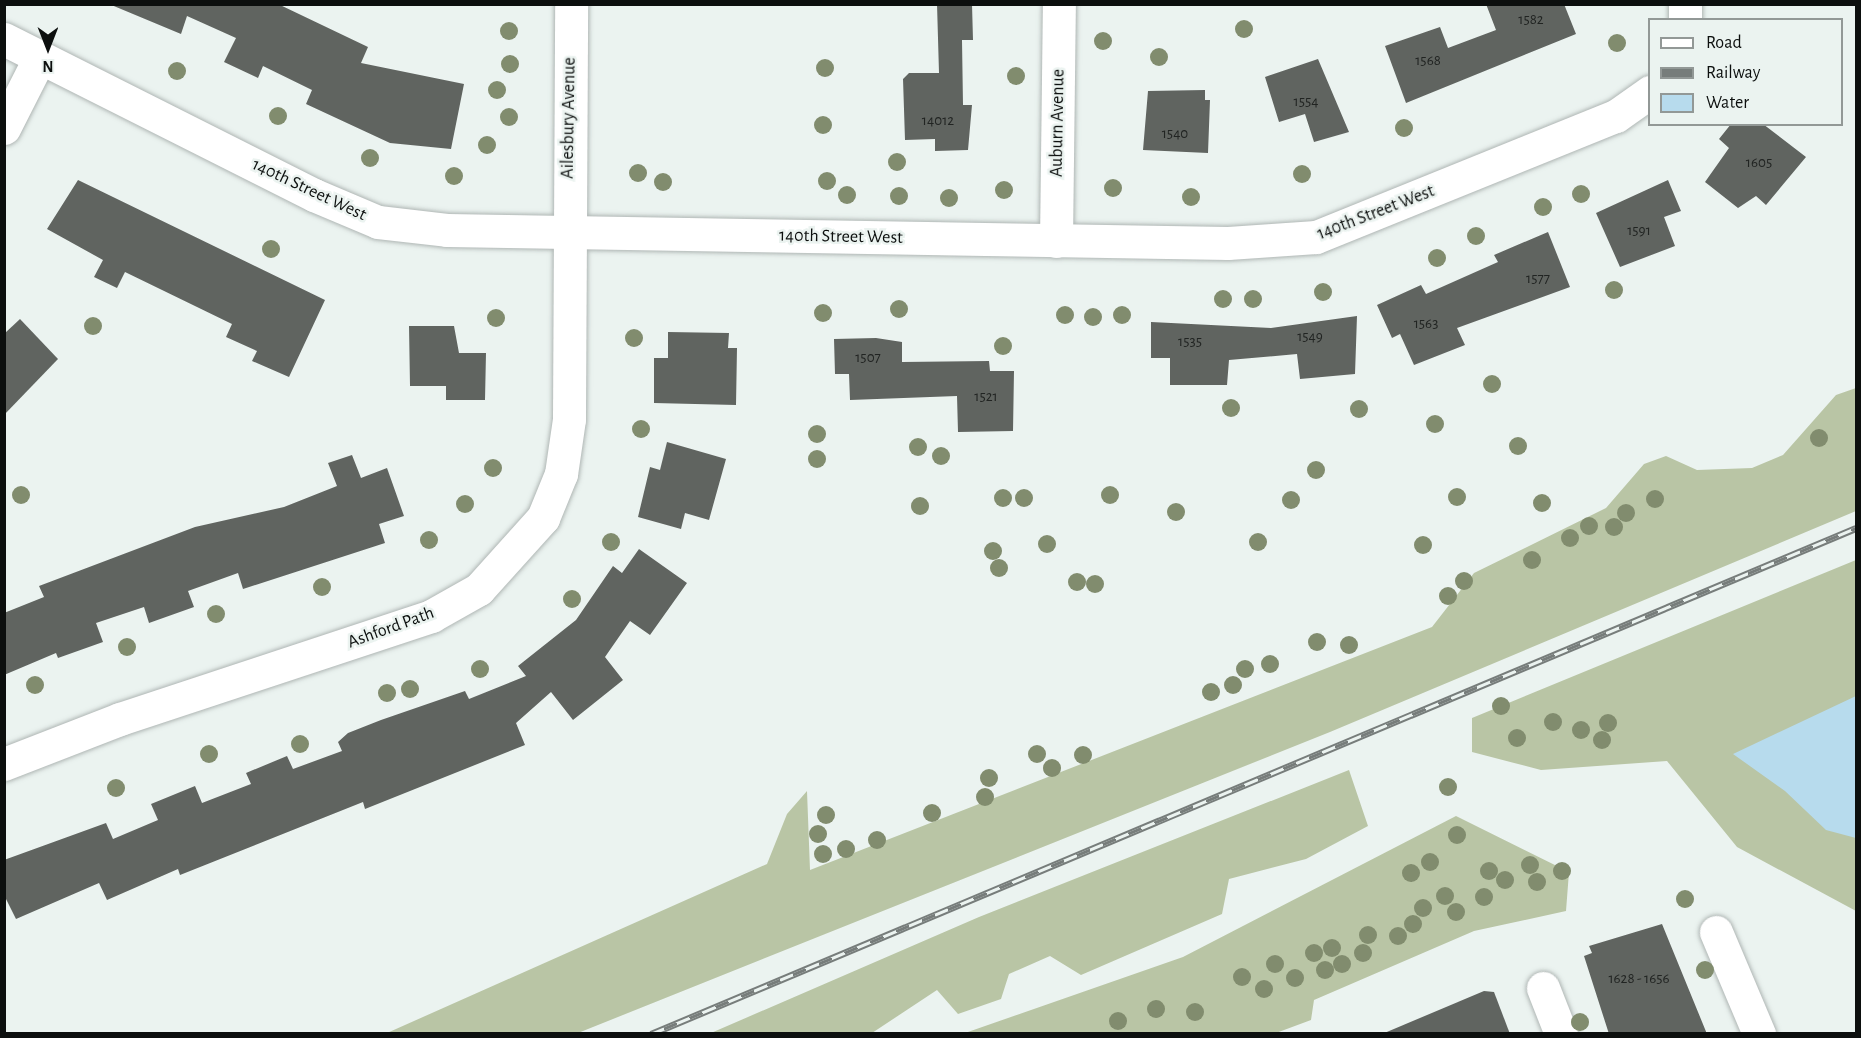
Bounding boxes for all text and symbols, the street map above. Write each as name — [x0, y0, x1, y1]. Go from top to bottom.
house number: 1582 — [1518, 11, 1544, 29]
north arrow — [18, 18, 78, 78]
legend — [1648, 18, 1843, 126]
text: Road — [1706, 34, 1742, 52]
house number: 1568 — [1415, 52, 1441, 70]
street label: Ailesbury Avenue — [557, 57, 581, 179]
text: N — [42, 58, 54, 74]
text: Railway — [1706, 64, 1760, 82]
street label: Auburn Avenue — [1046, 69, 1070, 177]
house number: 1554 — [1294, 93, 1318, 111]
text: Water — [1706, 94, 1749, 112]
house number: 14012 — [922, 112, 954, 130]
house number: 1540 — [1162, 125, 1188, 143]
street label: 140th Street West — [248, 154, 370, 226]
house number: 1605 — [1746, 154, 1772, 172]
street label: 140th Street West — [1314, 181, 1438, 245]
house number: 1591 — [1627, 222, 1651, 240]
street label: 140th Street West — [779, 225, 903, 249]
house number: 1577 — [1526, 270, 1550, 288]
house number: 1563 — [1414, 315, 1438, 333]
house number: 1549 — [1297, 328, 1323, 346]
house number: 1535 — [1178, 333, 1202, 351]
house number: 1507 — [855, 349, 881, 367]
house number: 1521 — [974, 388, 998, 406]
street label: Ashford Path — [345, 602, 437, 654]
house number: 1628 - 1656 — [1608, 970, 1670, 988]

